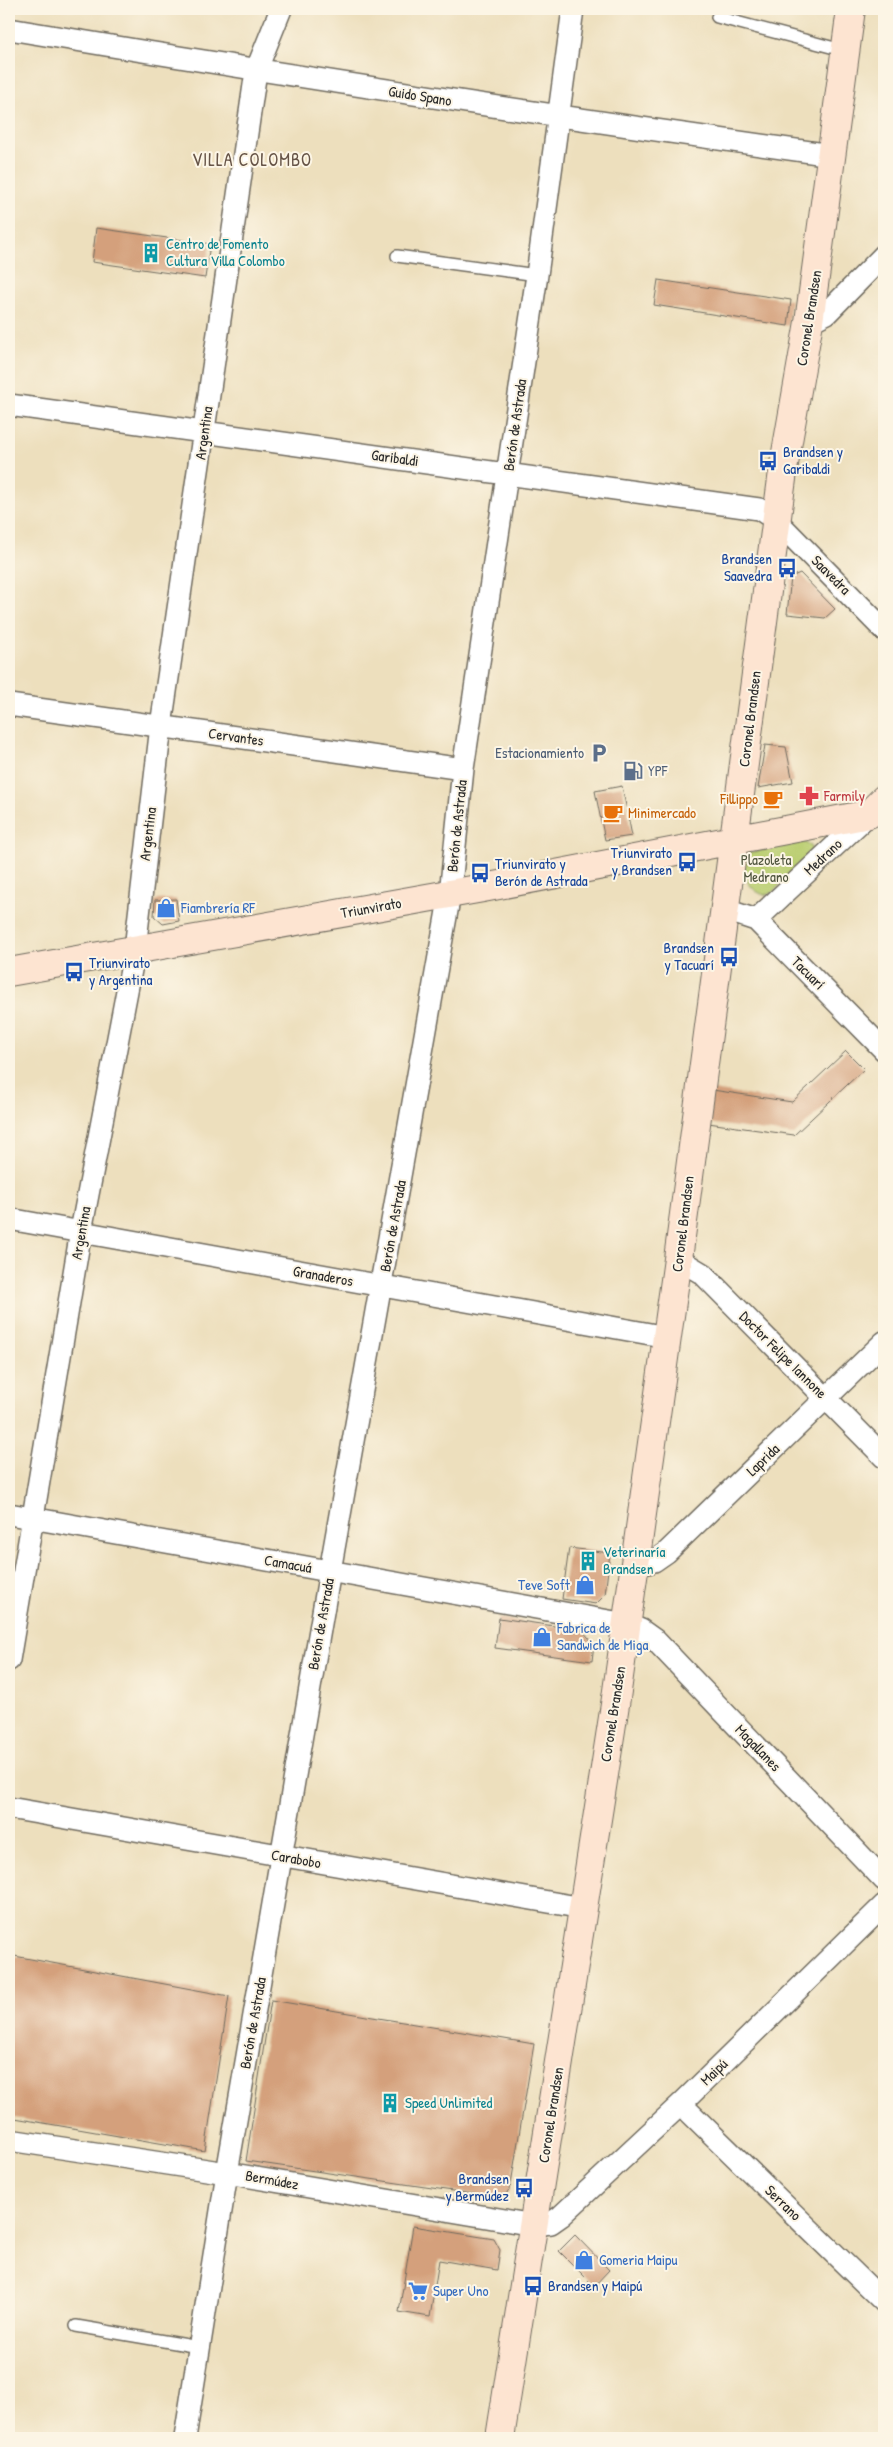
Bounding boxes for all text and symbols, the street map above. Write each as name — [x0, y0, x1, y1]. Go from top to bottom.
street label: Guido Spano — [387, 80, 453, 111]
district label: VILLA COLOMBO — [192, 147, 312, 172]
place label: Centro de Fomento Cultura Villa Colombo — [166, 233, 285, 271]
building icon: Centro de Fomento Cultura Villa Colombo — [140, 242, 162, 264]
street label: Coronel Brandsen — [791, 268, 826, 367]
street label: Berón de Astrada — [498, 378, 531, 472]
street label: Argentina — [189, 405, 218, 461]
place label: Brandsen y Garibaldi — [783, 441, 843, 479]
street label: Garibaldi — [370, 444, 420, 471]
bus stop icon: Brandsen y Garibaldi — [757, 450, 779, 472]
place label: Brandsen Saavedra — [722, 548, 772, 586]
street label: Saavedra — [807, 550, 856, 599]
bus stop icon: Brandsen Saavedra — [776, 557, 798, 579]
street label: Coronel Brandsen — [733, 669, 766, 768]
street label: Cervantes — [207, 722, 265, 751]
place label: Estacionamiento — [495, 742, 584, 763]
parking icon: Estacionamiento — [588, 742, 610, 764]
fuel station icon: YPF — [622, 760, 644, 782]
place label: YPF — [648, 760, 668, 781]
street label: Berón de Astrada — [441, 779, 472, 873]
pharmacy icon: Farmily — [798, 785, 820, 807]
place label: Farmily — [823, 785, 865, 806]
place label: Fillippo — [719, 788, 758, 809]
cafe icon: Fillippo — [762, 788, 784, 810]
cafe icon: Minimercado — [602, 802, 624, 824]
place label: Minimercado — [628, 802, 696, 823]
street label: Argentina — [134, 806, 161, 862]
street label: Medrano — [799, 834, 846, 880]
place label: Triunvirato y Brandsen — [611, 842, 672, 880]
park label: Plazoleta Medrano — [741, 849, 791, 887]
bus stop icon: Triunvirato y Brandsen — [676, 851, 698, 873]
place label: Triunvirato y Berón de Astrada — [495, 853, 588, 891]
bus stop icon: Triunvirato y Berón de Astrada — [469, 862, 491, 884]
street label: Triunvirato — [339, 892, 403, 923]
shop icon: Fiambrería RF — [155, 897, 177, 919]
place label: Fiambrería RF — [180, 897, 255, 918]
place label: Brandsen y Tacuarí — [664, 937, 714, 975]
bus stop icon: Brandsen y Tacuarí — [718, 946, 740, 968]
street label: Tacuarí — [787, 951, 830, 994]
place label: Triunvirato y Argentina — [89, 952, 153, 990]
bus stop icon: Triunvirato y Argentina — [63, 961, 85, 983]
street label: Coronel Brandsen — [666, 1174, 699, 1273]
street label: Berón de Astrada — [374, 1178, 411, 1273]
street label: Argentina — [66, 1205, 96, 1261]
street label: Granaderos — [291, 1260, 355, 1291]
street label: Doctor Felipe Iannone — [735, 1306, 832, 1403]
street label: Laprida — [741, 1439, 784, 1481]
place label: Veterinaría Brandsen — [603, 1541, 665, 1579]
street label: Camacuá — [263, 1549, 314, 1578]
building icon: Veterinaría Brandsen — [577, 1550, 599, 1572]
place label: Teve Soft — [518, 1574, 571, 1595]
shop icon: Teve Soft — [574, 1574, 596, 1596]
street label: Berón de Astrada — [302, 1576, 339, 1671]
place label: Fabrica de Sandwich de Miga — [556, 1617, 649, 1655]
shop icon: Fabrica de Sandwich de Miga — [531, 1626, 553, 1648]
street label: Coronel Brandsen — [595, 1664, 630, 1763]
street label: Magallanes — [731, 1719, 786, 1776]
street label: Carabobo — [270, 1844, 323, 1873]
street label: Berón de Astrada — [234, 1975, 271, 2070]
street label: Maipú — [695, 2053, 732, 2090]
street label: Coronel Brandsen — [533, 2065, 568, 2164]
building icon: Speed Unlimited — [379, 2092, 401, 2114]
place label: Speed Unlimited — [405, 2092, 493, 2113]
street label: Bermúdez — [244, 2164, 301, 2195]
place label: Brandsen y Bermúdez — [445, 2168, 510, 2206]
bus stop icon: Brandsen y Bermúdez — [513, 2177, 535, 2199]
street label: Serrano — [761, 2180, 806, 2225]
shop icon: Gomeria Maipu — [573, 2249, 595, 2271]
place label: Gomeria Maipu — [599, 2249, 677, 2270]
bus stop icon: Brandsen y Maipú — [522, 2275, 544, 2297]
place label: Brandsen y Maipú — [548, 2275, 642, 2296]
supermarket icon: Super Uno — [407, 2280, 429, 2302]
place label: Super Uno — [433, 2280, 489, 2301]

